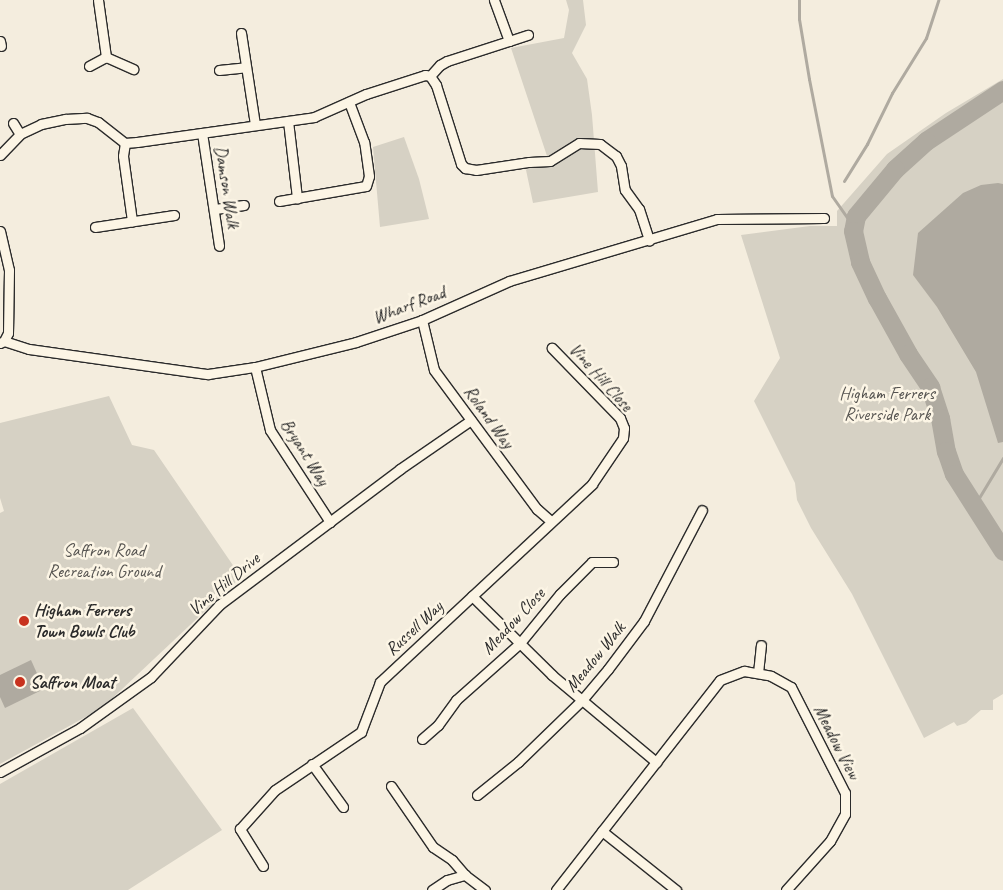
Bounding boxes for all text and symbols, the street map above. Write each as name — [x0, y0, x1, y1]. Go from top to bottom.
street label: Damson Walk — [210, 144, 244, 230]
street label: Wharf Road — [370, 281, 448, 329]
street label: Vine Hill Close — [565, 338, 637, 416]
street label: Roland Way — [459, 381, 519, 453]
park label: Higham Ferrers Riverside Park — [839, 383, 935, 426]
street label: Bryant Way — [276, 415, 334, 489]
park label: Saffron Road Recreation Ground — [47, 540, 161, 582]
street label: Vine Hill Drive — [184, 548, 264, 620]
street label: Meadow Close — [477, 583, 549, 659]
street label: Russell Way — [381, 596, 447, 660]
place label: Higham Ferrers Town Bowls Club — [34, 600, 134, 642]
marker: Higham Ferrers Town Bowls Club — [18, 615, 30, 627]
street label: Meadow Walk — [560, 618, 630, 696]
place label: Saffron Moat — [30, 671, 114, 693]
marker: Saffron Moat — [14, 676, 26, 688]
street label: Meadow View — [809, 701, 865, 783]

